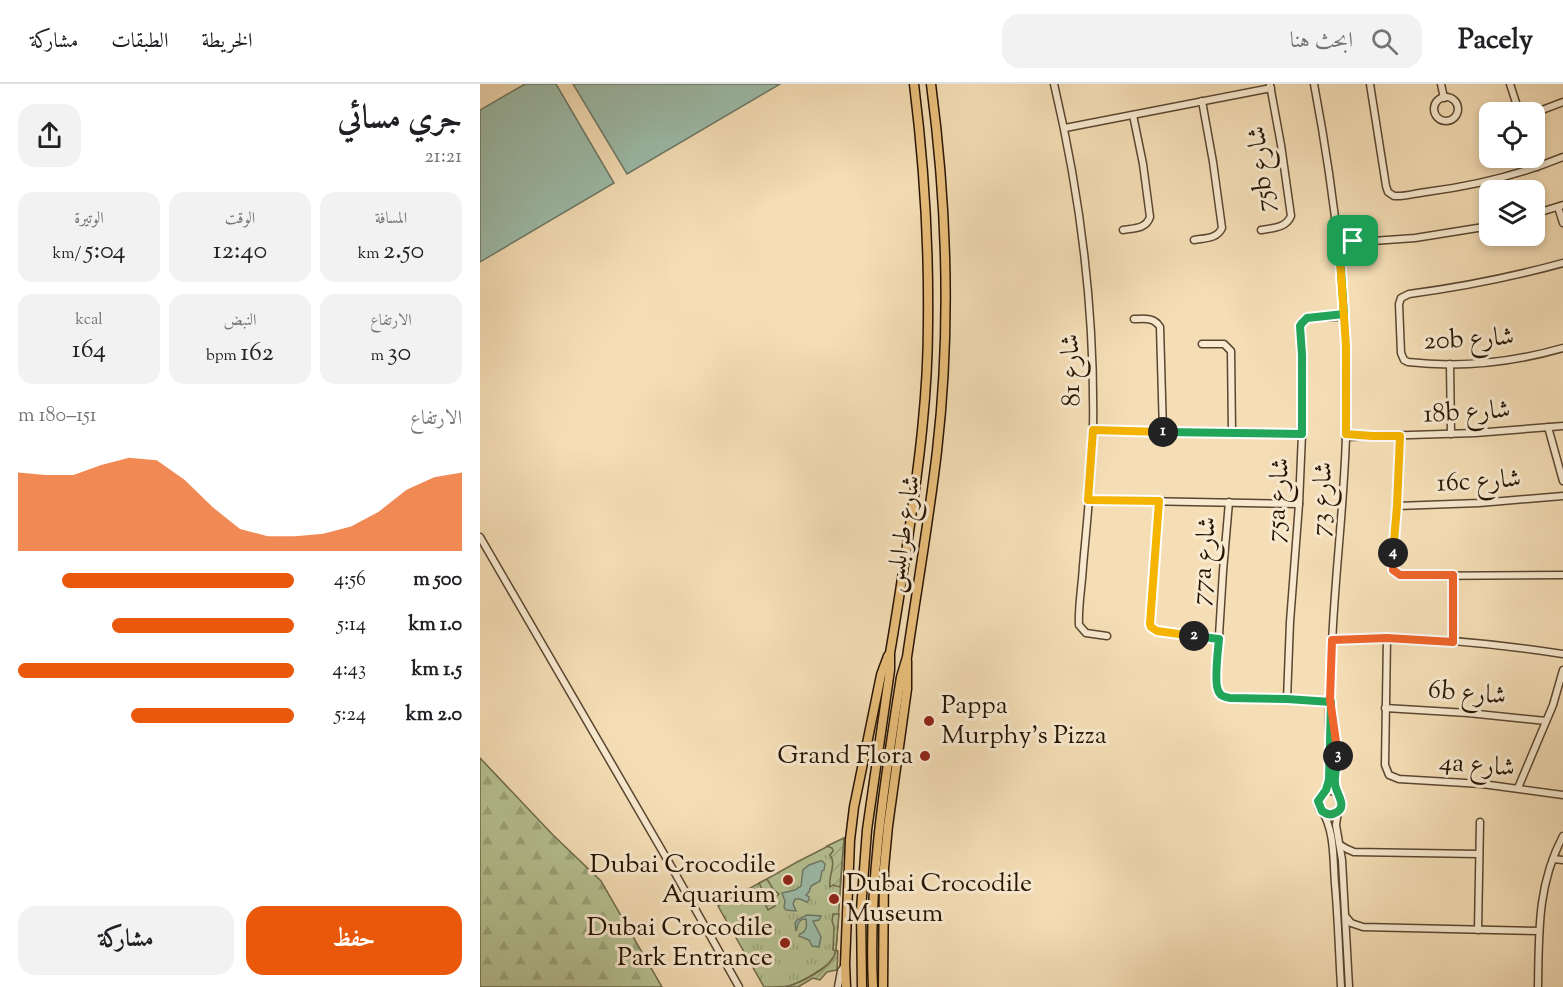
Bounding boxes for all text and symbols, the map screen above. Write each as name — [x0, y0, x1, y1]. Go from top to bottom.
search box — [1002, 14, 1422, 68]
text: Pacely — [1458, 21, 1533, 61]
icon: search — [1368, 25, 1401, 58]
text: ابحث هنا — [1290, 26, 1353, 58]
text: مشاركة — [30, 27, 78, 57]
text: الطبقات — [111, 27, 168, 57]
text: الخريطة — [201, 27, 253, 57]
text: جري مسائي — [337, 96, 462, 144]
map controls — [1479, 102, 1545, 246]
button: locate — [1479, 102, 1545, 168]
button: share — [18, 104, 81, 167]
street label: 75b شارع — [1239, 124, 1286, 214]
text: 21:21 — [424, 143, 462, 172]
button: layers — [1479, 180, 1545, 246]
text: الوتيرة — [74, 208, 104, 231]
text: الوقت — [225, 208, 255, 231]
text: المسافة — [375, 208, 407, 231]
pin — [1327, 215, 1378, 266]
icon: arrive — [1336, 224, 1369, 257]
text: 5:04 — [85, 233, 126, 270]
text: 12:40 — [213, 233, 267, 270]
text: 2.50 — [383, 233, 424, 270]
text: /km — [52, 243, 85, 266]
text: km — [358, 243, 383, 266]
text: kcal — [75, 309, 103, 332]
text: النبض — [224, 310, 256, 333]
text: الارتفاع — [370, 310, 412, 333]
street label: 20b شارع — [1423, 319, 1515, 362]
text: 164 — [72, 332, 106, 369]
street label: شارع 81 — [1053, 333, 1092, 407]
text: 162 — [240, 335, 274, 372]
text: 30 — [387, 335, 411, 372]
text: bpm — [206, 345, 240, 368]
text: m — [371, 345, 387, 368]
street label: 18b شارع — [1423, 392, 1511, 435]
text: 151–180 m — [18, 402, 97, 431]
text: الارتفاع — [410, 405, 462, 434]
pin: 1 — [1148, 417, 1178, 447]
text: 1 — [1160, 420, 1166, 443]
street label: 75a شارع — [1258, 457, 1301, 544]
street label: شارع 73 — [1303, 461, 1344, 537]
street label: 16c شارع — [1436, 461, 1522, 504]
street label: شارع طرابلس — [876, 473, 932, 595]
street label: 77a شارع — [1183, 515, 1228, 607]
pin: 4 — [1378, 538, 1408, 568]
text: 4 — [1389, 541, 1397, 564]
text: 4:56 — [334, 566, 366, 595]
text: 500 m — [413, 566, 462, 595]
text: 5:14 — [337, 611, 366, 640]
text: 1.0 km — [408, 611, 462, 640]
pin: 2 — [1179, 621, 1209, 651]
text: 2 — [1190, 624, 1198, 647]
text: 4:43 — [333, 656, 366, 685]
text: 1.5 km — [412, 656, 462, 685]
street label: 6b شارع — [1426, 672, 1508, 717]
place label: Pappa Murphy's Pizza — [941, 688, 1107, 755]
text: 5:24 — [335, 701, 366, 730]
text: 2.0 km — [406, 701, 462, 730]
marker: Pappa Murphy's Pizza — [922, 714, 936, 728]
place label: Grand Flora — [777, 738, 913, 775]
pin: 3 — [1323, 741, 1353, 771]
text: 3 — [1335, 744, 1341, 767]
street label: 4a شارع — [1438, 744, 1516, 789]
marker: Grand Flora — [918, 749, 932, 763]
place label: Dubai Crocodile Aquarium — [590, 847, 776, 914]
place label: Dubai Crocodile Museum — [846, 866, 1032, 933]
marker: Dubai Crocodile Aquarium — [781, 873, 795, 887]
marker: Dubai Crocodile Museum — [827, 892, 841, 906]
button: مشاركة — [18, 906, 234, 975]
button: حفظ — [246, 906, 462, 975]
place label: Dubai Crocodile Park Entrance — [587, 910, 773, 977]
marker: Dubai Crocodile Park Entrance — [778, 936, 792, 950]

